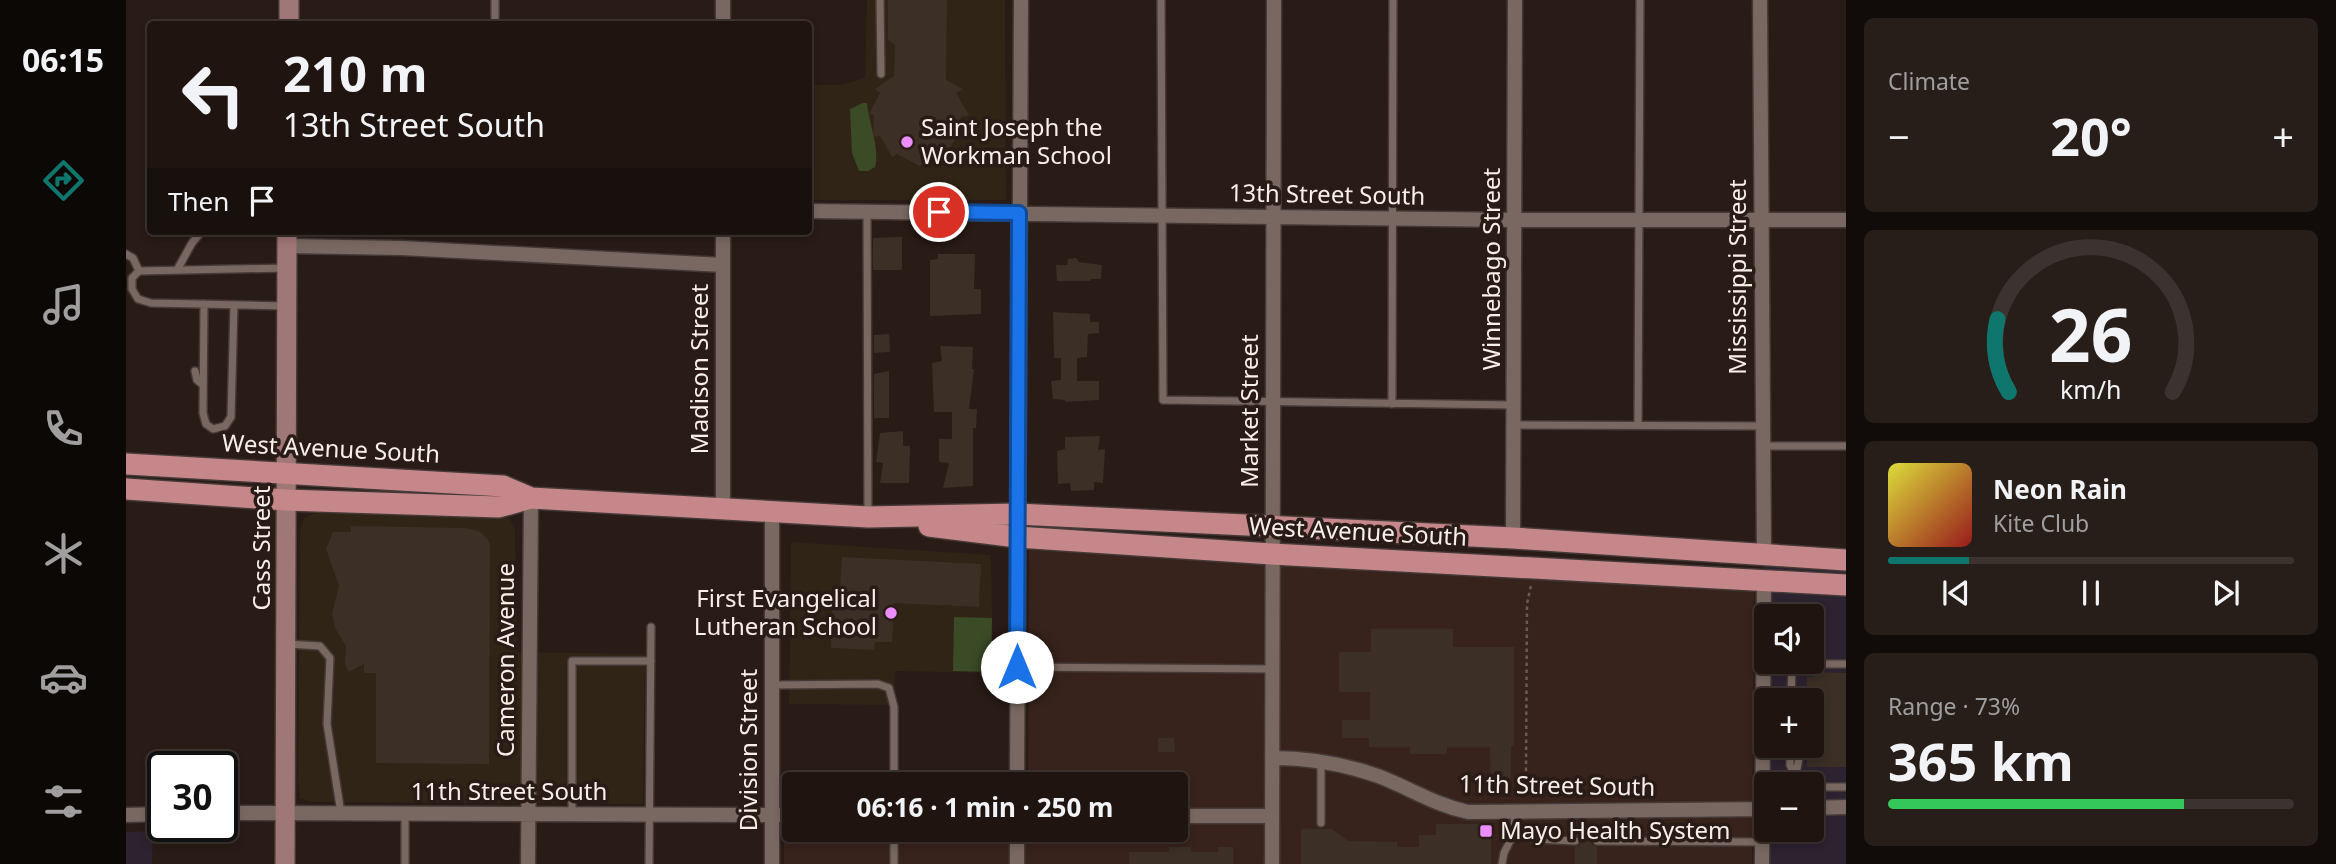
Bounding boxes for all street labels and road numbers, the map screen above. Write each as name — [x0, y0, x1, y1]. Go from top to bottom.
street label: Winnebago Street — [1474, 167, 1507, 370]
street label: 13th Street South — [1229, 175, 1426, 212]
street label: Mississippi Street — [1720, 179, 1753, 375]
street label: Madison Street — [682, 284, 715, 454]
street label: Market Street — [1232, 334, 1265, 488]
street label: West Avenue South — [221, 425, 441, 470]
street label: Cass Street — [244, 485, 277, 610]
street label: West Avenue South — [1248, 508, 1468, 553]
street label: Cameron Avenue — [488, 563, 521, 757]
street label: Division Street — [731, 668, 764, 831]
street label: 11th Street South — [1459, 766, 1656, 803]
street label: 11th Street South — [411, 774, 607, 807]

